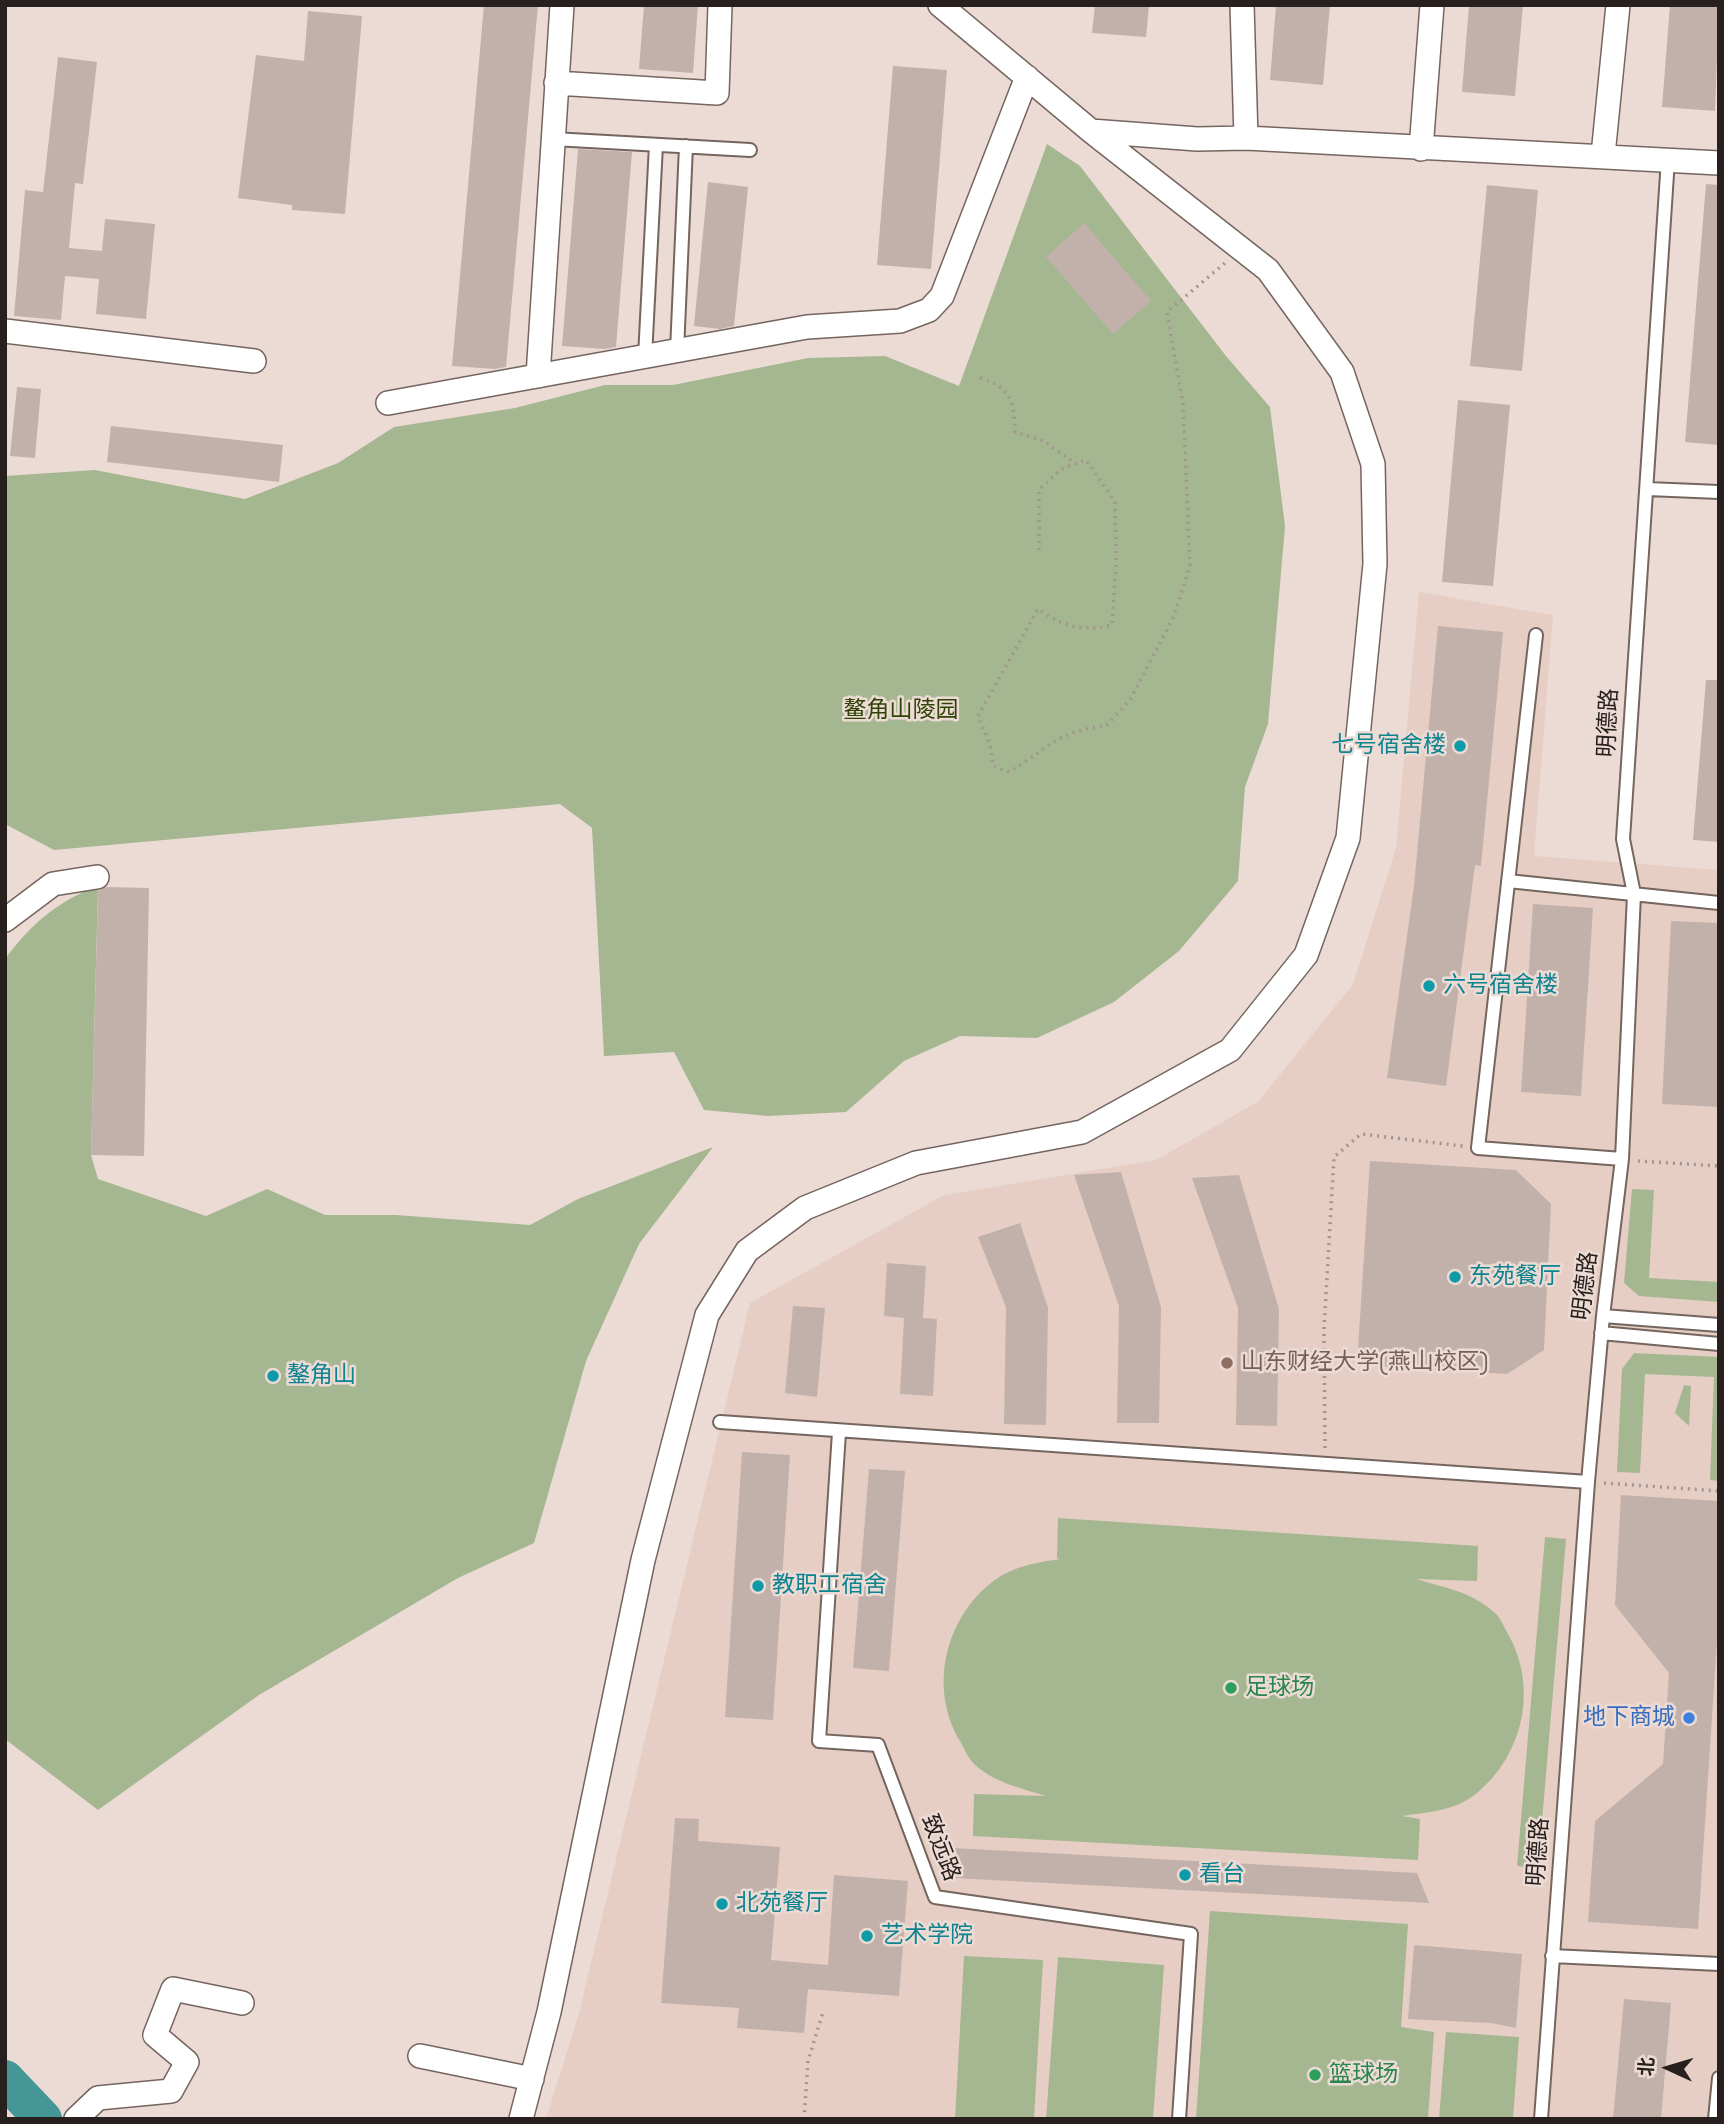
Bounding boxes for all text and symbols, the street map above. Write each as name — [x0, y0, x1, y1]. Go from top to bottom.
street label: 明德路 — [1593, 688, 1625, 758]
park label: 鳌角山陵园 — [844, 697, 958, 725]
place label: 七号宿舍楼 — [1331, 732, 1446, 760]
marker: 七号宿舍楼 — [1452, 738, 1468, 754]
place label: 六号宿舍楼 — [1443, 972, 1558, 1000]
marker: 六号宿舍楼 — [1421, 978, 1437, 994]
street label: 明德路 — [1568, 1250, 1604, 1322]
place label: 东苑餐厅 — [1469, 1263, 1561, 1291]
marker: 东苑餐厅 — [1447, 1269, 1463, 1285]
place label: 山东财经大学(燕山校区) — [1241, 1349, 1488, 1377]
marker: 山东财经大学(燕山校区) — [1219, 1355, 1235, 1371]
place label: 鏊角山 — [287, 1362, 356, 1390]
marker: 鏊角山 — [265, 1368, 281, 1384]
place label: 教职工宿舍 — [772, 1572, 887, 1600]
marker: 教职工宿舍 — [750, 1578, 766, 1594]
place label: 足球场 — [1245, 1674, 1314, 1702]
marker: 足球场 — [1223, 1680, 1239, 1696]
place label: 地下商城 — [1583, 1704, 1675, 1732]
marker: 地下商城 — [1681, 1710, 1697, 1726]
street label: 致远路 — [915, 1811, 965, 1885]
street label: 明德路 — [1523, 1817, 1555, 1887]
place label: 看台 — [1199, 1861, 1245, 1889]
marker: 看台 — [1177, 1867, 1193, 1883]
place label: 北苑餐厅 — [736, 1890, 828, 1918]
marker: 北苑餐厅 — [714, 1896, 730, 1912]
place label: 艺术学院 — [881, 1922, 973, 1950]
marker: 艺术学院 — [859, 1928, 875, 1944]
north arrow — [1633, 2033, 1703, 2103]
text: 北 — [1633, 2056, 1660, 2077]
place label: 篮球场 — [1329, 2061, 1398, 2089]
marker: 篮球场 — [1307, 2067, 1323, 2083]

